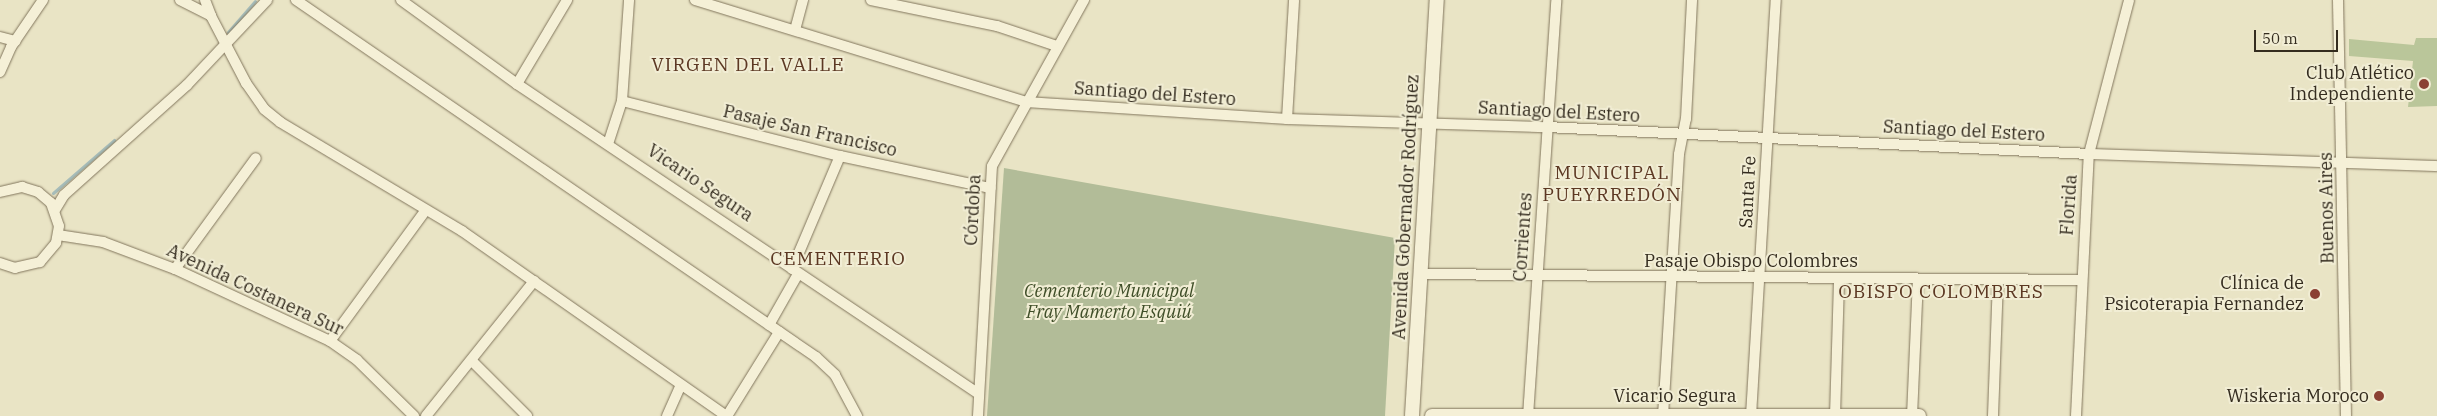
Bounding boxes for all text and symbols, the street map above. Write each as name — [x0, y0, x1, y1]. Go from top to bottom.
scale bar — [2257, 20, 2341, 52]
text: 50 m — [2262, 29, 2298, 48]
district label: VIRGEN DEL VALLE — [649, 54, 847, 76]
place label: Club Atlético Independiente — [2290, 63, 2414, 106]
street label: Avenida Gobernador Rodríguez — [1388, 74, 1424, 340]
street label: Santiago del Estero — [1073, 78, 1237, 110]
marker: Club Atlético Independiente — [2418, 78, 2430, 90]
street label: Santiago del Estero — [1477, 97, 1641, 127]
street label: Pasaje San Francisco — [721, 100, 899, 162]
street label: Santiago del Estero — [1882, 116, 2046, 146]
street label: Vicario Segura — [643, 140, 757, 226]
street label: Buenos Aires — [2315, 152, 2339, 264]
street label: Santa Fe — [1735, 155, 1761, 229]
district label: MUNICIPAL PUEYRREDÓN — [1541, 162, 1683, 206]
street label: Córdoba — [960, 174, 986, 246]
street label: Florida — [2056, 174, 2082, 236]
street label: Corrientes — [1509, 192, 1537, 282]
street label: Avenida Costanera Sur — [163, 240, 347, 340]
district label: CEMENTERIO — [769, 248, 907, 270]
street label: Pasaje Obispo Colombres — [1644, 250, 1858, 272]
place label: Clínica de Psicoterapia Fernandez — [2104, 273, 2304, 316]
park label: Cementerio Municipal Fray Mamerto Esquiú — [1024, 281, 1194, 324]
district label: OBISPO COLOMBRES — [1836, 281, 2046, 303]
marker: Clínica de Psicoterapia Fernandez — [2308, 287, 2322, 301]
street label: Vicario Segura — [1613, 385, 1737, 407]
place label: Wiskeria Moroco — [2226, 385, 2369, 407]
marker: Wiskeria Moroco — [2373, 390, 2385, 402]

